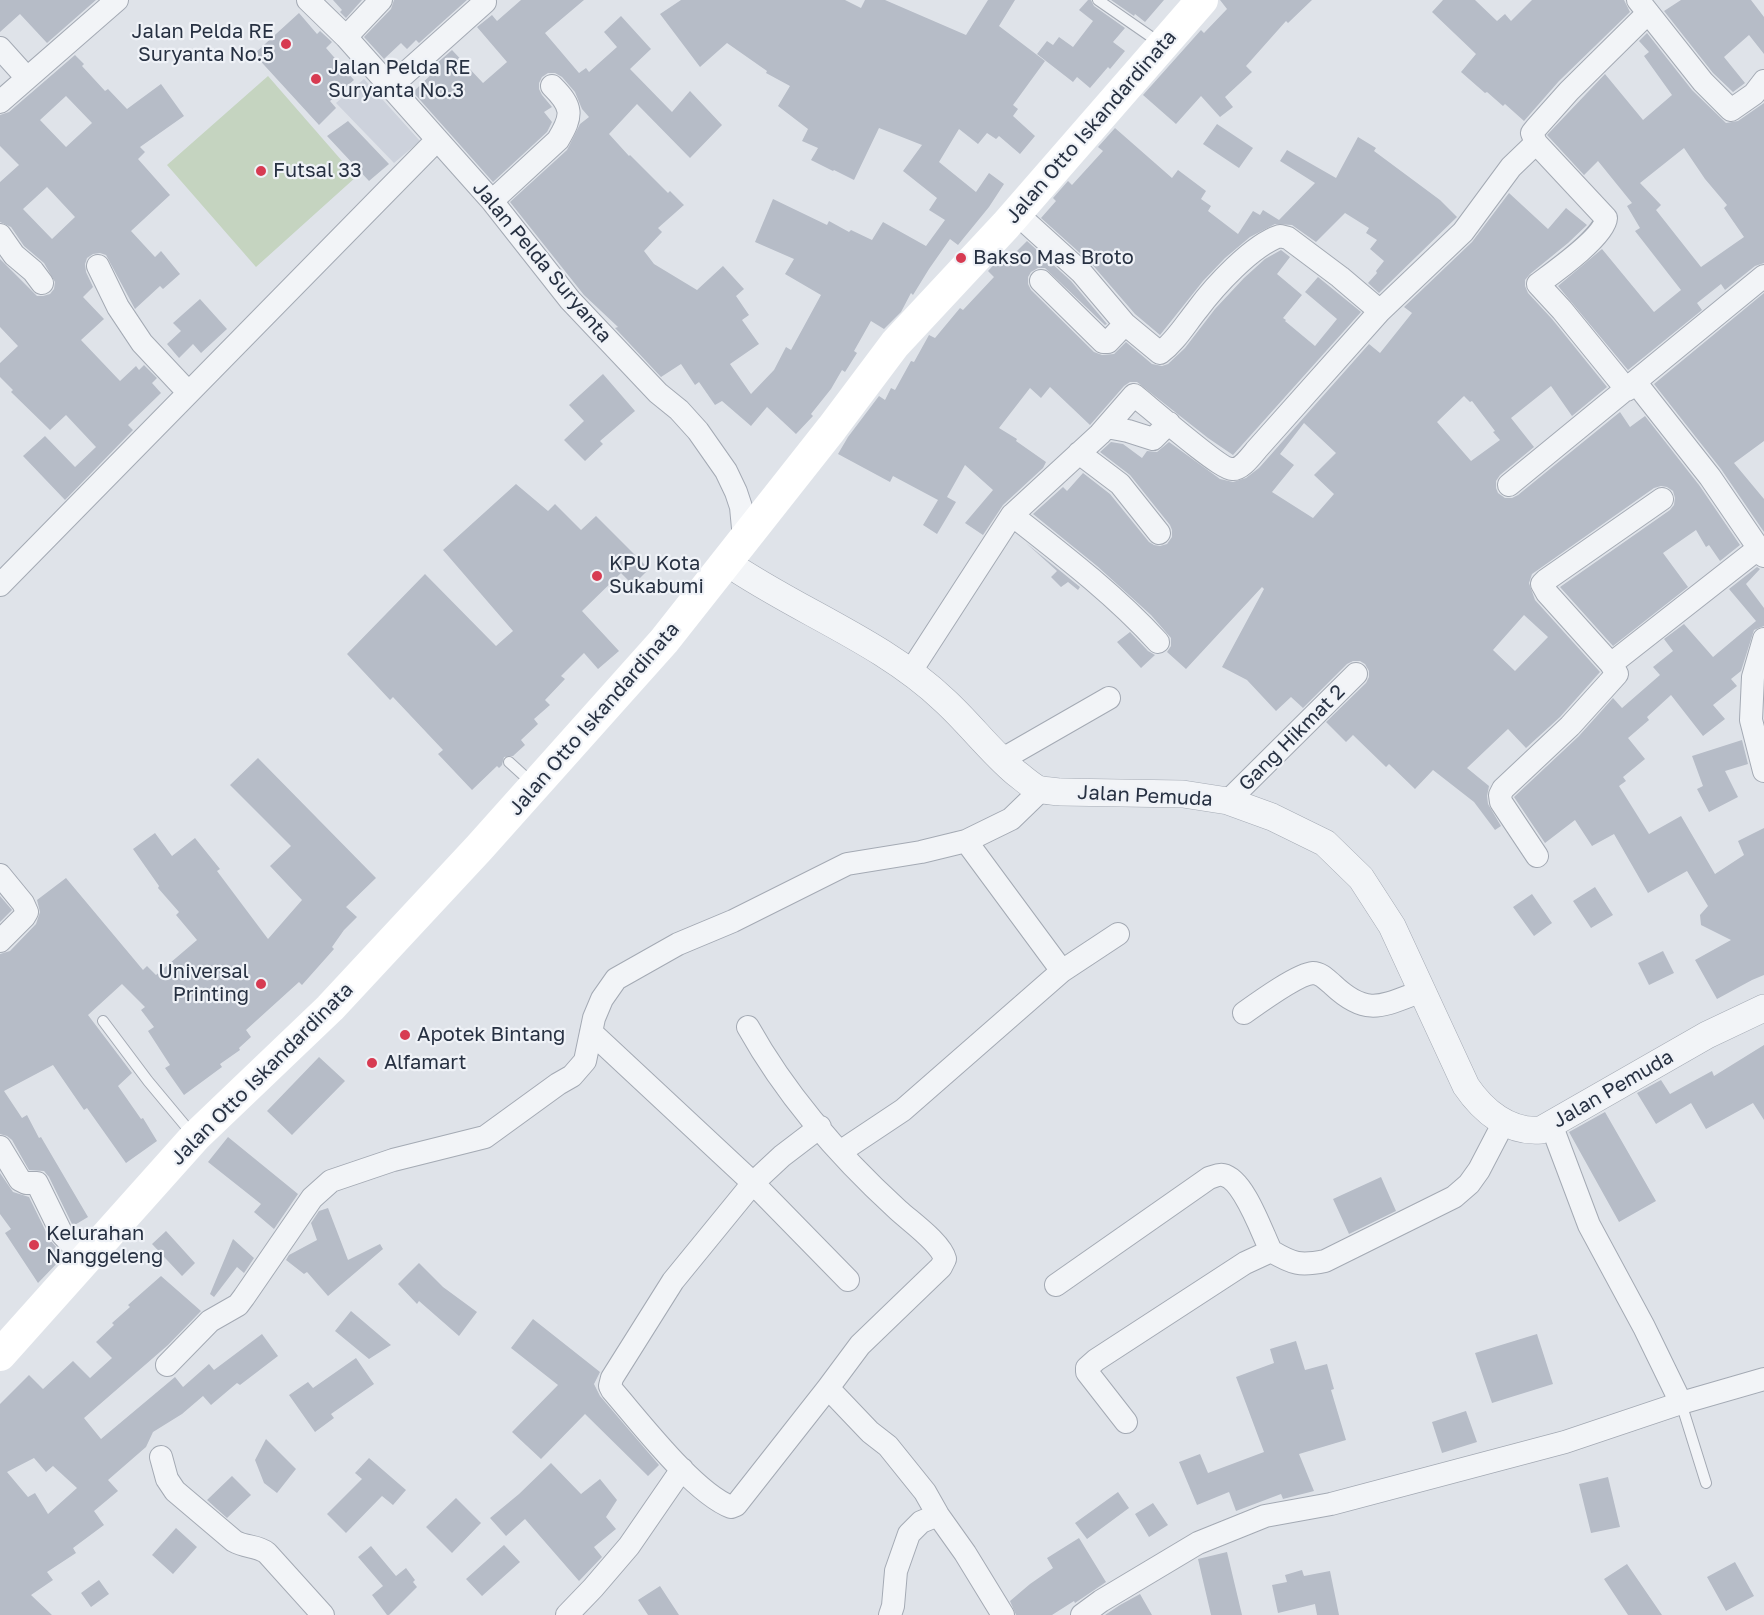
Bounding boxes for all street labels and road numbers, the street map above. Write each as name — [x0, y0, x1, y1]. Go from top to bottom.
street label: Jalan Otto Iskandardinata — [1001, 25, 1181, 229]
street label: Jalan Pelda Suryanta — [467, 176, 617, 348]
street label: Jalan Otto Iskandardinata — [504, 617, 684, 821]
street label: Gang Hikmat 2 — [1234, 680, 1350, 796]
street label: Jalan Pemuda — [1077, 780, 1213, 812]
street label: Jalan Otto Iskandardinata — [166, 978, 358, 1170]
street label: Jalan Pemuda — [1548, 1045, 1678, 1133]

